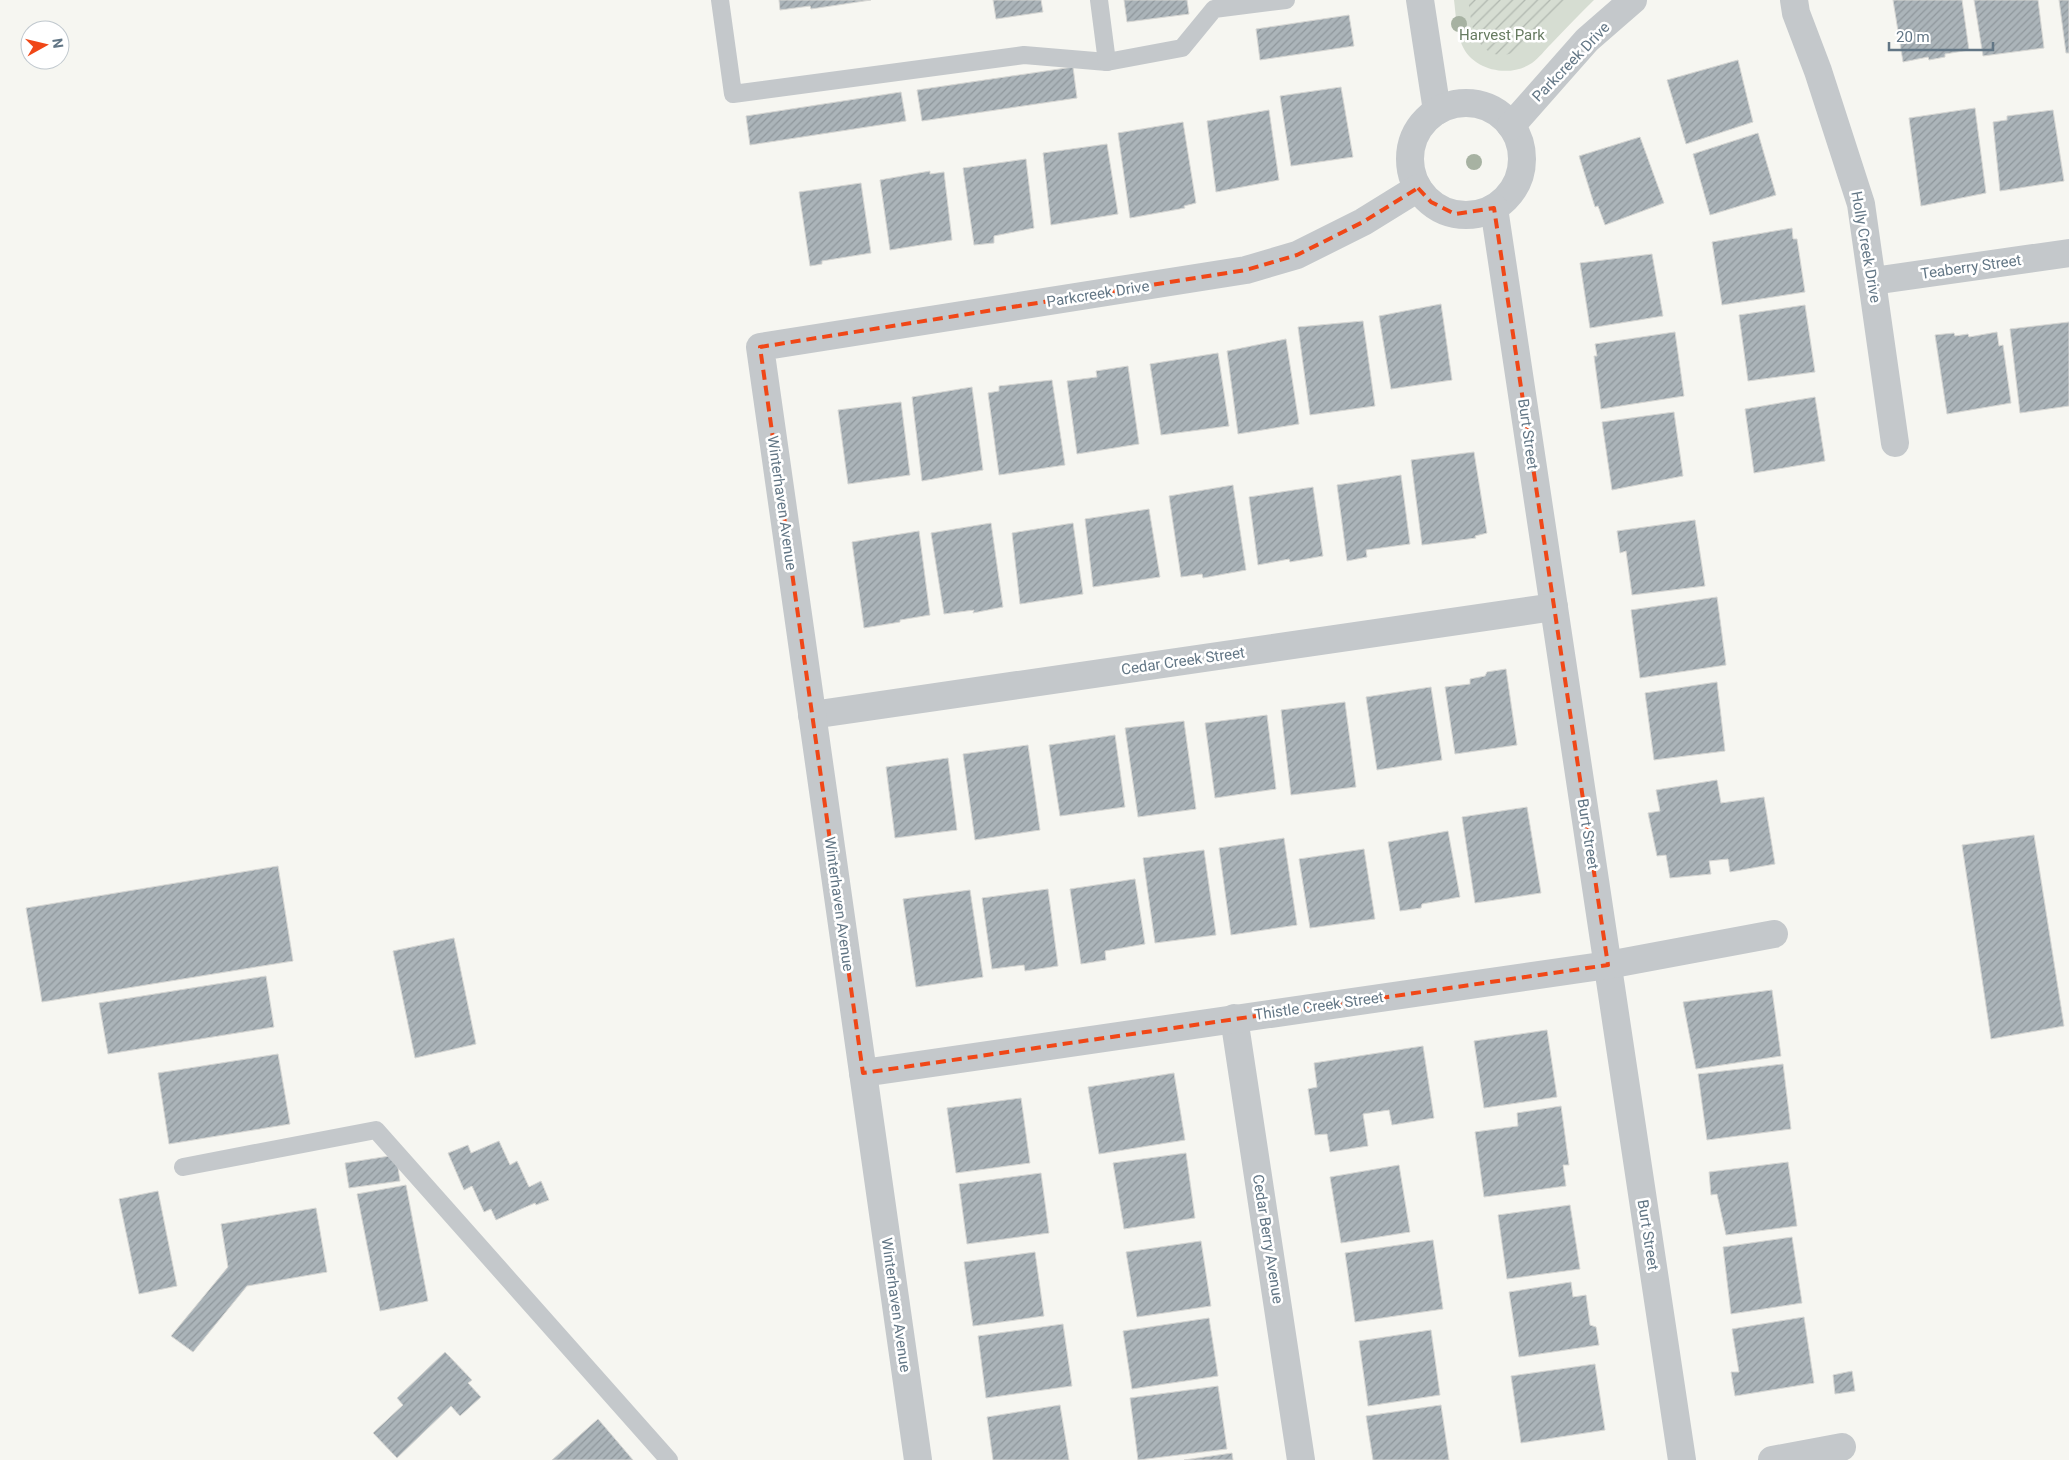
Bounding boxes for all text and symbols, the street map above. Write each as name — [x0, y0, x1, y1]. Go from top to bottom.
street label: Parkcreek Drive — [1528, 18, 1614, 106]
north arrow — [20, 20, 70, 70]
scale bar — [1889, 20, 1993, 52]
park label: Harvest Park — [1459, 26, 1545, 44]
text: 20 m — [1896, 28, 1930, 46]
text: N — [49, 37, 66, 49]
street label: Holly Creek Drive — [1847, 190, 1885, 304]
street label: Teaberry Street — [1920, 251, 2023, 283]
street label: Parkcreek Drive — [1045, 277, 1151, 311]
street label: Burt Street — [1514, 397, 1542, 471]
street label: Winterhaven Avenue — [764, 435, 800, 571]
street label: Cedar Creek Street — [1120, 643, 1246, 679]
street label: Burt Street — [1574, 797, 1602, 871]
street label: Winterhaven Avenue — [821, 836, 857, 972]
street label: Thistle Creek Street — [1253, 988, 1385, 1024]
street label: Cedar Berry Avenue — [1249, 1173, 1287, 1305]
street label: Burt Street — [1634, 1198, 1662, 1272]
street label: Winterhaven Avenue — [878, 1237, 914, 1373]

